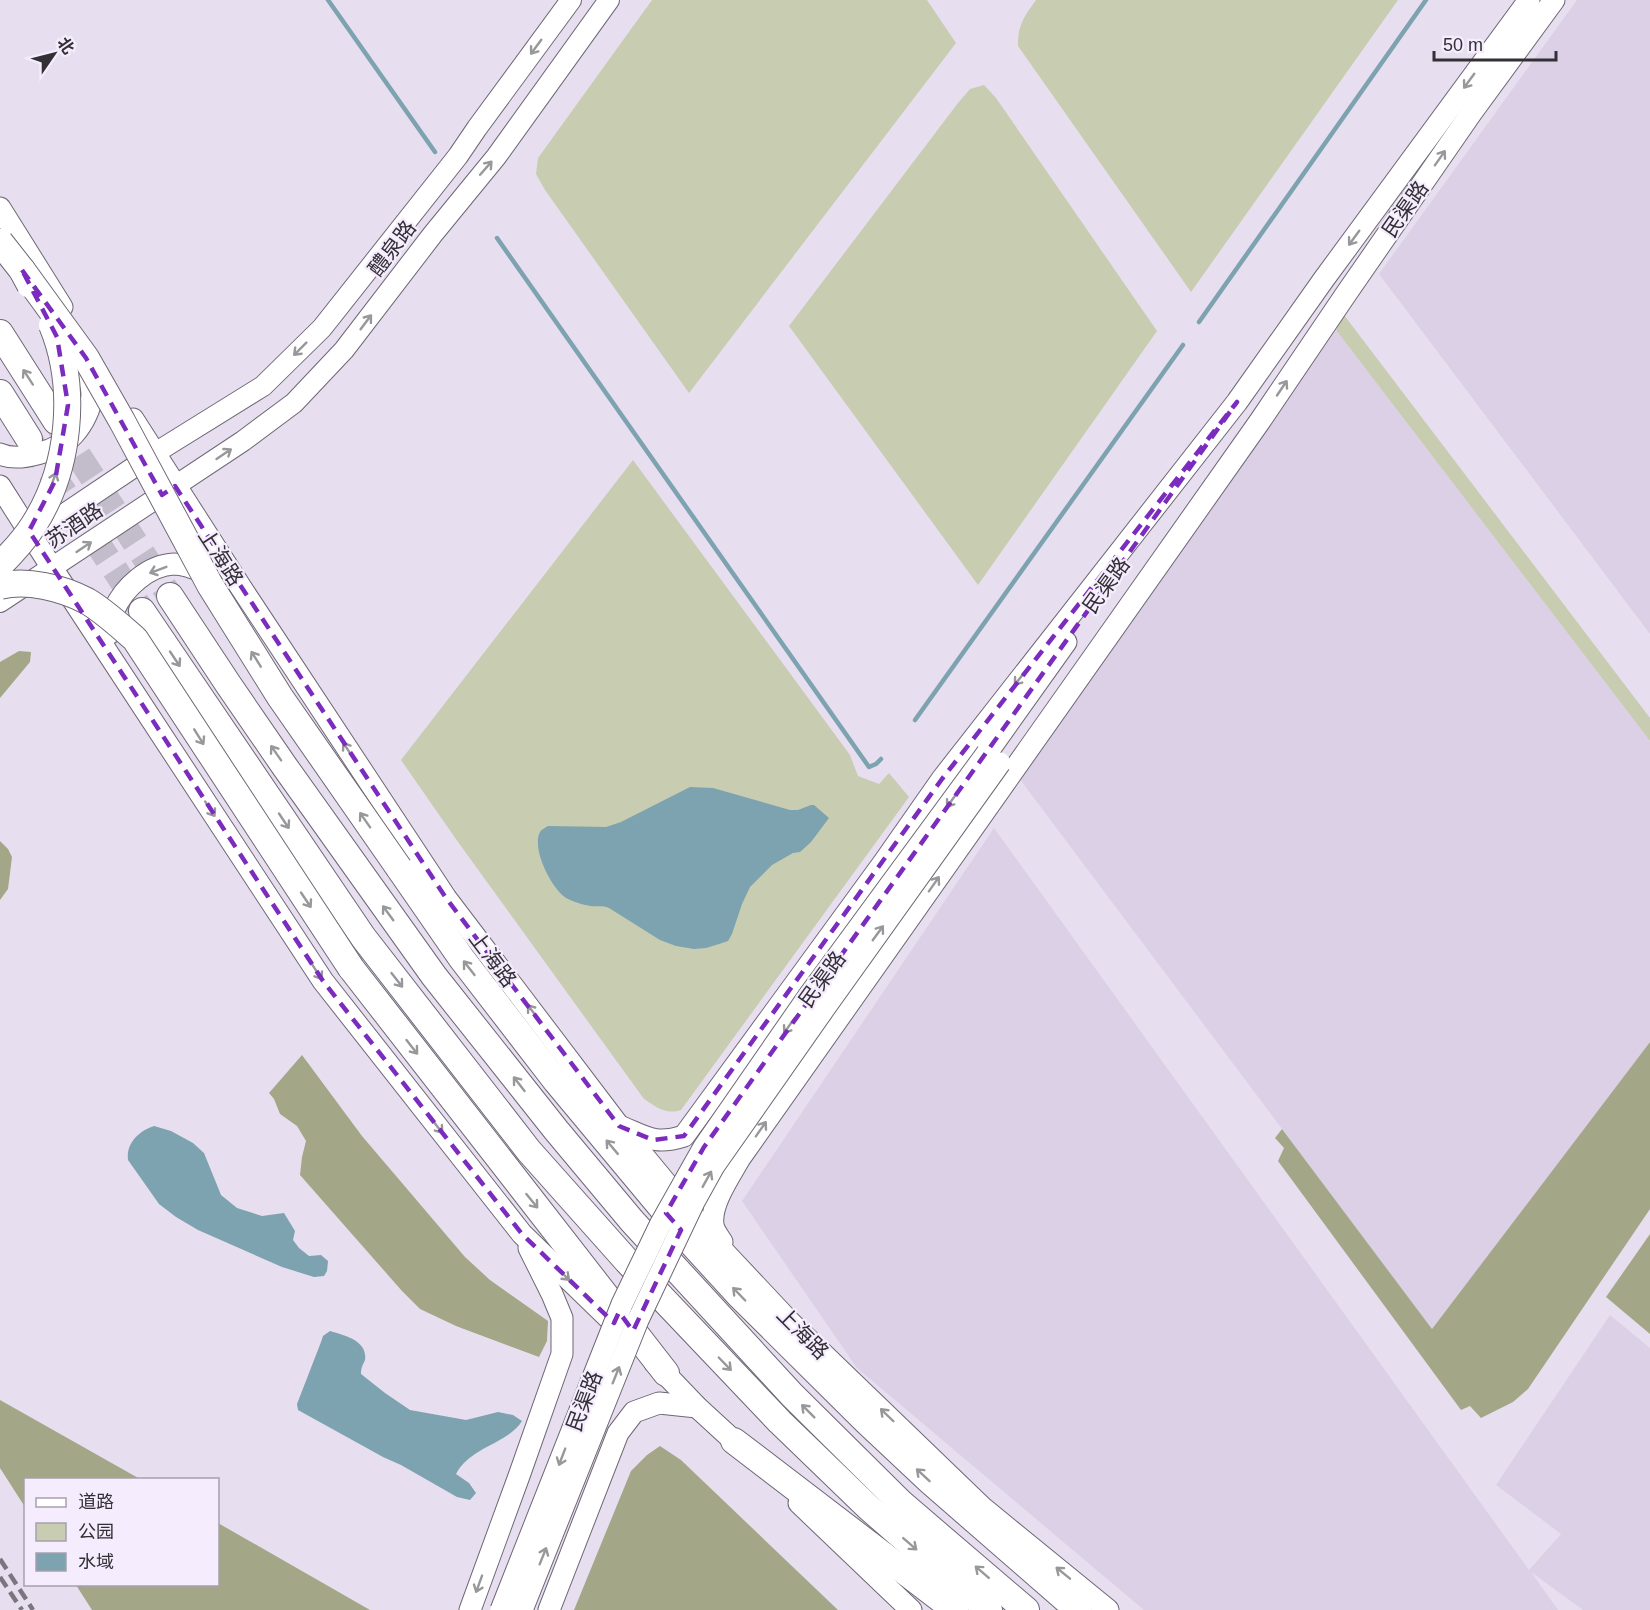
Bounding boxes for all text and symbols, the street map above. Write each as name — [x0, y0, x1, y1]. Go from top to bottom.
north arrow — [24, 24, 84, 84]
scale bar — [1434, 24, 1556, 62]
text: 北 — [54, 34, 77, 57]
text: 50 m — [1443, 35, 1483, 55]
one-way arrow — [530, 39, 543, 55]
one-way arrow — [1463, 73, 1475, 89]
one-way arrow — [1434, 151, 1446, 167]
one-way arrow — [479, 160, 492, 176]
street label: 民渠路 — [1378, 177, 1432, 241]
street label: 醴泉路 — [364, 216, 420, 280]
one-way arrow — [1348, 230, 1360, 246]
one-way arrow — [359, 314, 372, 330]
one-way arrow — [293, 342, 308, 357]
one-way arrow — [22, 369, 34, 386]
one-way arrow — [1276, 380, 1288, 397]
one-way arrow — [215, 448, 232, 460]
one-way arrow — [49, 472, 60, 491]
street label: 苏酒路 — [41, 498, 107, 552]
street label: 上海路 — [194, 524, 248, 590]
one-way arrow — [75, 541, 92, 553]
street label: 民渠路 — [1078, 553, 1134, 617]
one-way arrow — [149, 565, 168, 576]
one-way arrow — [169, 650, 181, 667]
one-way arrow — [250, 650, 263, 667]
one-way arrow — [1014, 670, 1027, 686]
one-way arrow — [193, 729, 205, 745]
one-way arrow — [342, 742, 354, 759]
one-way arrow — [270, 746, 282, 762]
one-way arrow — [946, 791, 958, 807]
one-way arrow — [204, 800, 216, 817]
one-way arrow — [278, 812, 290, 829]
one-way arrow — [359, 813, 371, 829]
one-way arrow — [928, 876, 940, 892]
one-way arrow — [300, 892, 312, 908]
one-way arrow — [382, 905, 394, 921]
one-way arrow — [872, 925, 885, 941]
street label: 上海路 — [465, 927, 521, 991]
street label: 民渠路 — [794, 947, 850, 1011]
one-way arrow — [462, 960, 475, 976]
one-way arrow — [311, 963, 324, 980]
one-way arrow — [390, 971, 403, 987]
one-way arrow — [527, 1005, 539, 1021]
one-way arrow — [783, 1017, 795, 1033]
one-way arrow — [406, 1039, 419, 1055]
one-way arrow — [513, 1076, 526, 1092]
one-way arrow — [430, 1118, 443, 1134]
one-way arrow — [755, 1121, 767, 1137]
one-way arrow — [605, 1139, 618, 1155]
one-way arrow — [701, 1171, 713, 1188]
one-way arrow — [526, 1193, 539, 1209]
one-way arrow — [555, 1267, 570, 1281]
one-way arrow — [732, 1287, 746, 1302]
street label: 上海路 — [773, 1303, 833, 1363]
one-way arrow — [718, 1357, 732, 1372]
one-way arrow — [611, 1366, 622, 1384]
street label: 民渠路 — [562, 1367, 606, 1435]
one-way arrow — [801, 1403, 816, 1418]
one-way arrow — [879, 1408, 894, 1422]
one-way arrow — [556, 1447, 567, 1465]
one-way arrow — [916, 1468, 931, 1482]
legend — [24, 1478, 219, 1586]
text: 道路 — [78, 1492, 114, 1512]
text: 公园 — [78, 1522, 114, 1542]
one-way arrow — [902, 1537, 917, 1551]
one-way arrow — [538, 1547, 549, 1565]
text: 水域 — [78, 1552, 114, 1572]
one-way arrow — [975, 1565, 990, 1579]
one-way arrow — [1056, 1566, 1071, 1580]
one-way arrow — [473, 1575, 484, 1593]

